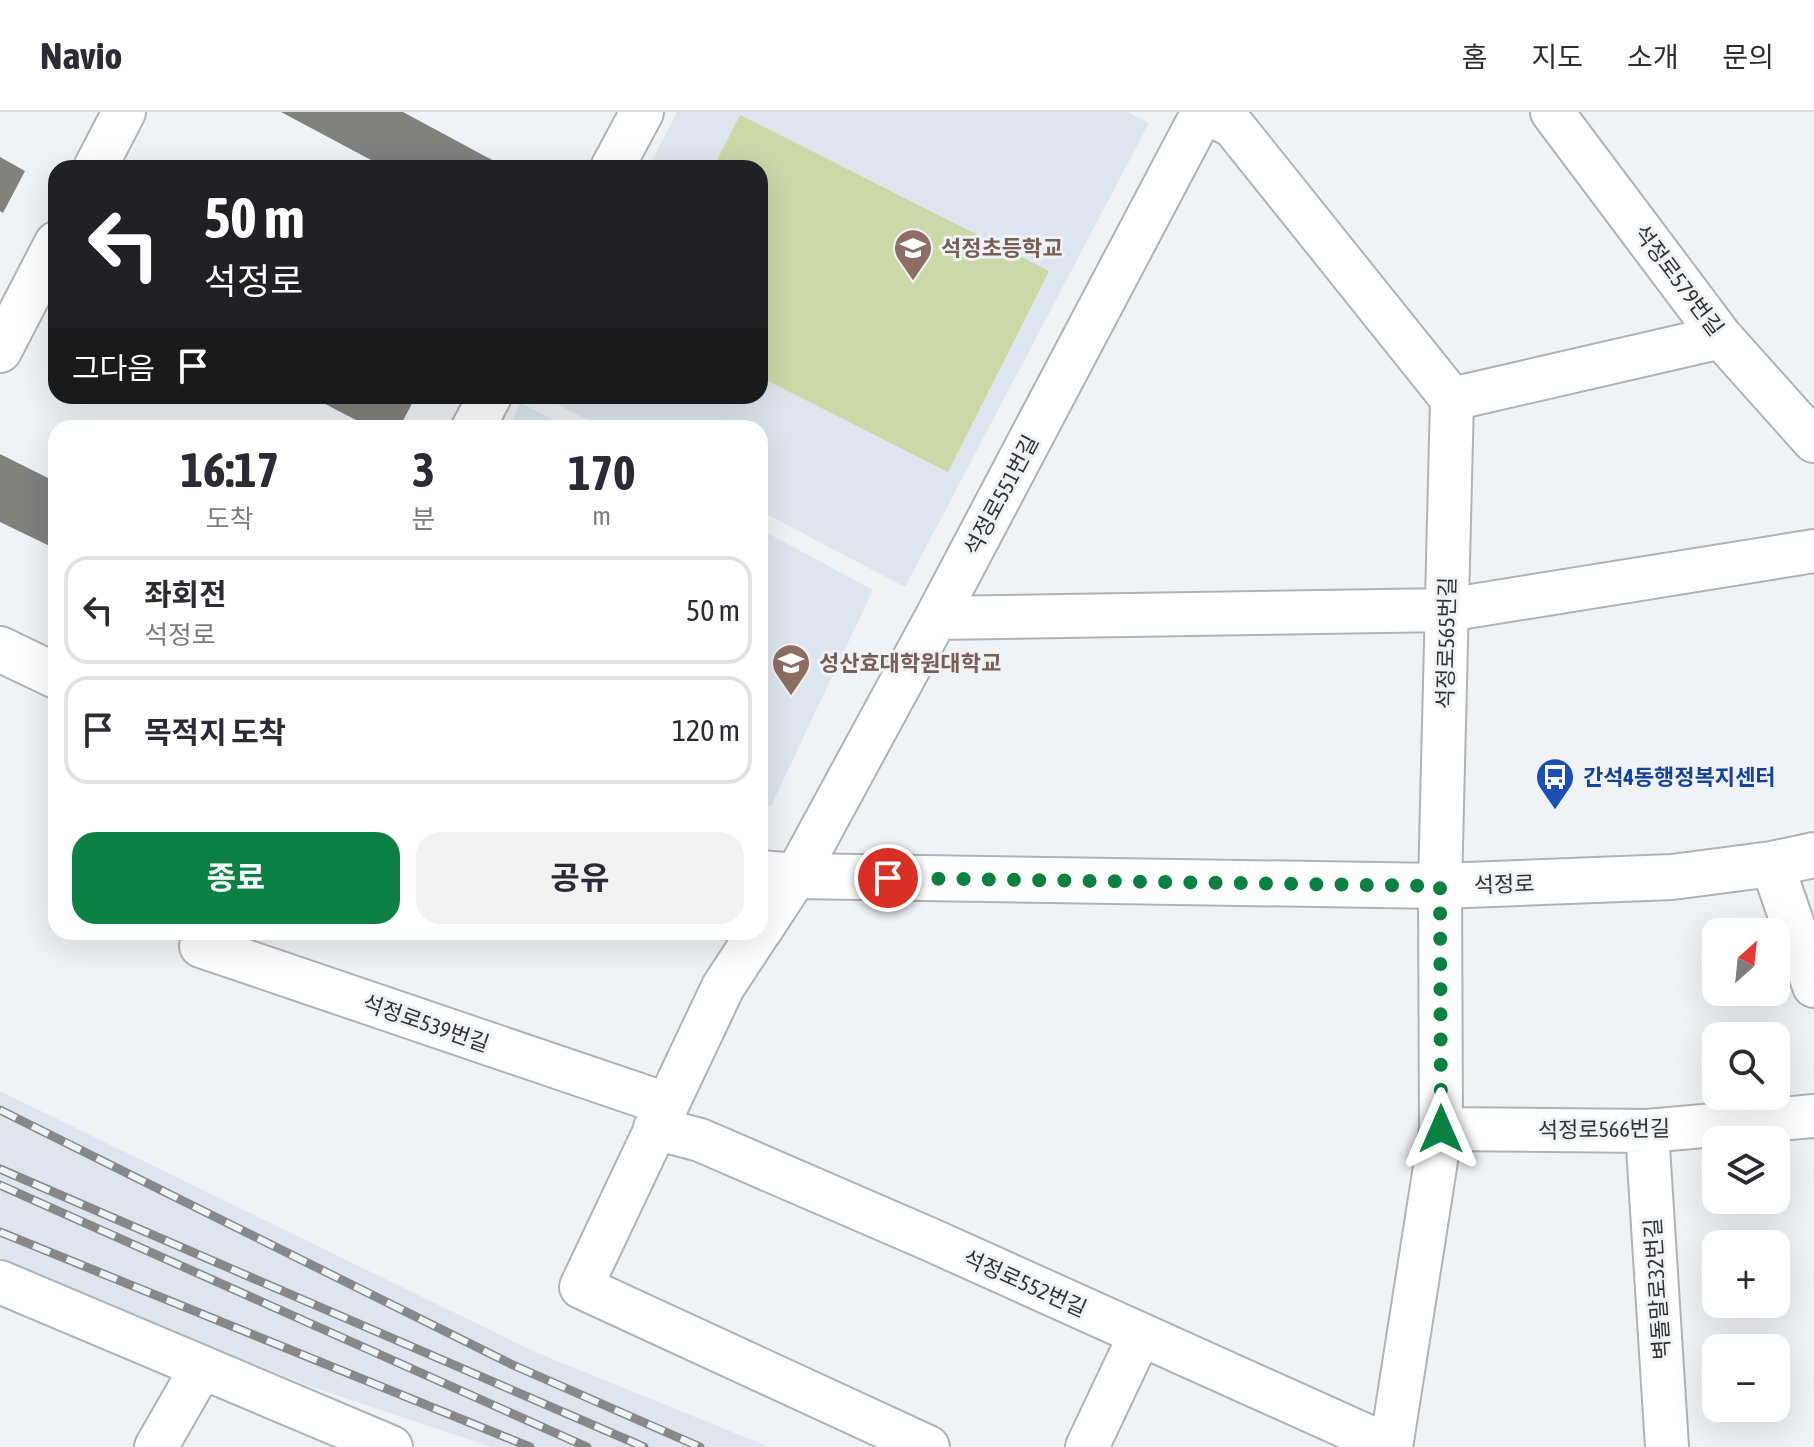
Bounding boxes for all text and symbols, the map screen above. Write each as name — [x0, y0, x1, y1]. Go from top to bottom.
text: Navio — [40, 34, 122, 77]
text: 홈 — [1462, 41, 1487, 73]
text: 지도 — [1531, 41, 1583, 73]
text: 소개 — [1627, 41, 1678, 73]
text: 문의 — [1722, 41, 1774, 73]
text: 50 m — [204, 186, 305, 250]
icon: left — [72, 192, 176, 296]
street label: 석정로579번길 — [1629, 219, 1729, 341]
school or university icon: 석정초등학교 — [892, 227, 934, 282]
place label: 석정초등학교 — [941, 235, 1062, 261]
text: 석정로 — [204, 260, 303, 302]
icon: arrive — [171, 344, 215, 388]
text: 그다음 — [72, 351, 155, 385]
street label: 석정로551번길 — [958, 431, 1044, 559]
text: 16:17 — [180, 442, 279, 497]
text: 3 — [412, 442, 435, 497]
text: 170 — [568, 445, 636, 500]
text: m — [592, 501, 611, 531]
text: 도착 — [206, 504, 254, 534]
text: 분 — [412, 504, 436, 534]
text: 좌회전 — [144, 577, 227, 611]
street label: 석정로565번길 — [1432, 577, 1460, 709]
icon: left — [76, 588, 120, 632]
text: 50 m — [686, 593, 740, 627]
text: 석정로 — [144, 620, 216, 650]
school or university icon: 성산효대학원대학교 — [770, 642, 812, 697]
place label: 성산효대학원대학교 — [819, 650, 1001, 676]
icon: arrive — [76, 708, 120, 752]
text: 120 m — [672, 713, 740, 747]
text: 목적지 도착 — [144, 715, 286, 749]
bus stop icon: 간석4동행정복지센터 — [1534, 756, 1576, 811]
place label: 간석4동행정복지센터 — [1583, 764, 1776, 790]
button: 종료 — [72, 832, 400, 924]
button: 공유 — [416, 832, 744, 924]
pin — [854, 844, 922, 912]
icon: arrive — [866, 856, 910, 900]
street label: 석정로 — [1473, 870, 1535, 898]
north arrow — [1702, 918, 1790, 1006]
map controls — [1702, 918, 1790, 1422]
street label: 석정로539번길 — [359, 989, 493, 1057]
button: search — [1702, 1022, 1790, 1110]
position arrow — [1399, 1087, 1483, 1171]
street label: 석정로566번길 — [1538, 1115, 1670, 1143]
button: layers — [1702, 1126, 1790, 1214]
street label: 벽돌말로32번길 — [1639, 1217, 1675, 1361]
button: + — [1702, 1230, 1790, 1318]
street label: 석정로552번길 — [959, 1244, 1091, 1322]
button: − — [1702, 1334, 1790, 1422]

